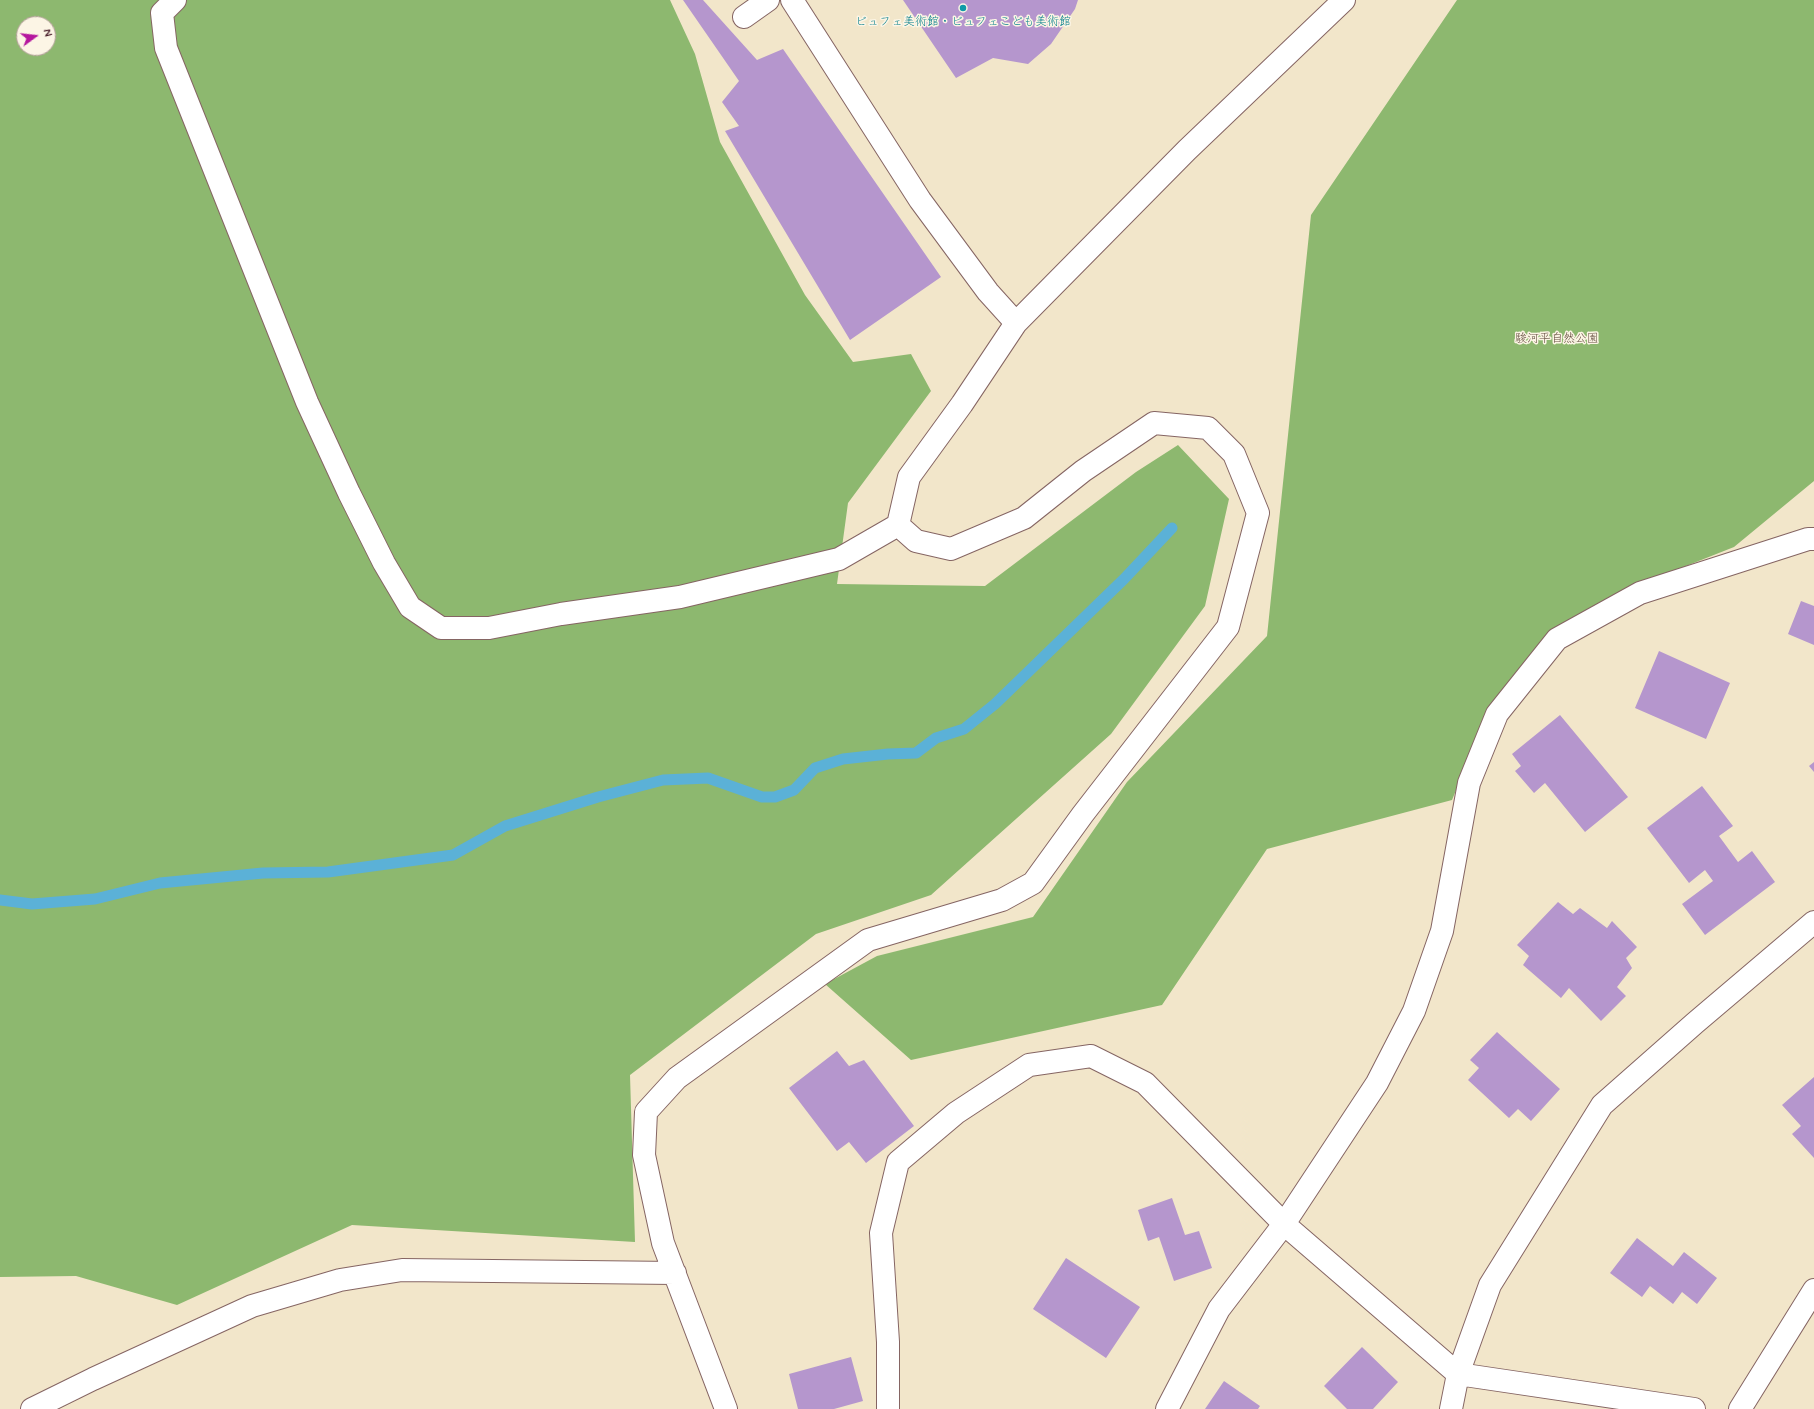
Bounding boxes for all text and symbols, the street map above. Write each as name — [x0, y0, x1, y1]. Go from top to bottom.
marker: ビュフェ美術館・ビュフェこども美術館 — [958, 3, 968, 13]
place label: ビュフェ美術館・ビュフェこども美術館 — [855, 15, 1071, 29]
north arrow — [16, 16, 56, 56]
text: N — [39, 28, 54, 38]
park label: 駿河平自然公園 — [1515, 332, 1599, 346]

